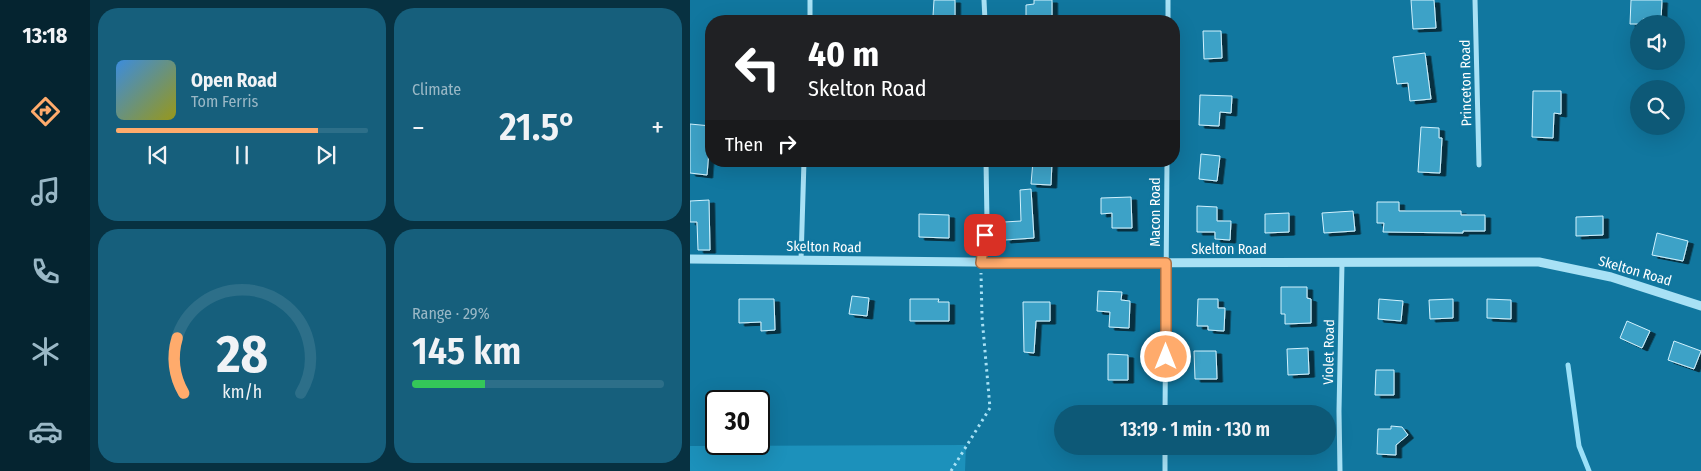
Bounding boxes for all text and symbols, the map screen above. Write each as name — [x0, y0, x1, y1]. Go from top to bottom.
map controls — [1630, 15, 1685, 135]
button: sound — [1630, 15, 1685, 70]
text: 13:18 — [23, 22, 67, 49]
text: 40 m — [808, 33, 879, 75]
icon: left — [725, 35, 790, 100]
street label: Princeton Road — [1457, 39, 1475, 127]
text: Open Road — [191, 69, 277, 92]
text: Skelton Road — [808, 75, 926, 102]
text: Climate — [412, 80, 461, 99]
button: search — [1630, 80, 1685, 135]
text: Tom Ferris — [191, 92, 258, 111]
icon: directions — [28, 94, 63, 129]
text: 21.5° — [499, 104, 577, 150]
text: − — [412, 111, 425, 144]
text: + — [651, 111, 664, 144]
icon: right — [773, 130, 801, 158]
text: Then — [725, 133, 763, 156]
icon: previous — [144, 141, 172, 169]
icon: pause — [228, 141, 256, 169]
icon: next — [312, 141, 340, 169]
icon: music — [28, 174, 63, 209]
street label: Macon Road — [1147, 177, 1164, 247]
pin — [964, 214, 1006, 256]
icon: arrive — [971, 221, 999, 249]
street label: Skelton Road — [786, 238, 862, 256]
street label: Skelton Road — [1191, 241, 1267, 258]
street label: Skelton Road — [1596, 252, 1674, 290]
icon: phone — [28, 254, 63, 289]
text: Range · 29% — [412, 304, 490, 323]
street label: Violet Road — [1320, 319, 1338, 385]
text: 28 — [215, 323, 268, 386]
text: 145 km — [412, 328, 521, 374]
position arrow — [1139, 330, 1191, 382]
icon: climate — [28, 334, 63, 369]
text: km/h — [222, 381, 262, 403]
speed limit sign: 30 — [705, 390, 770, 455]
icon: car — [28, 414, 63, 449]
text: 13:19 · 1 min · 130 m — [1120, 418, 1270, 441]

